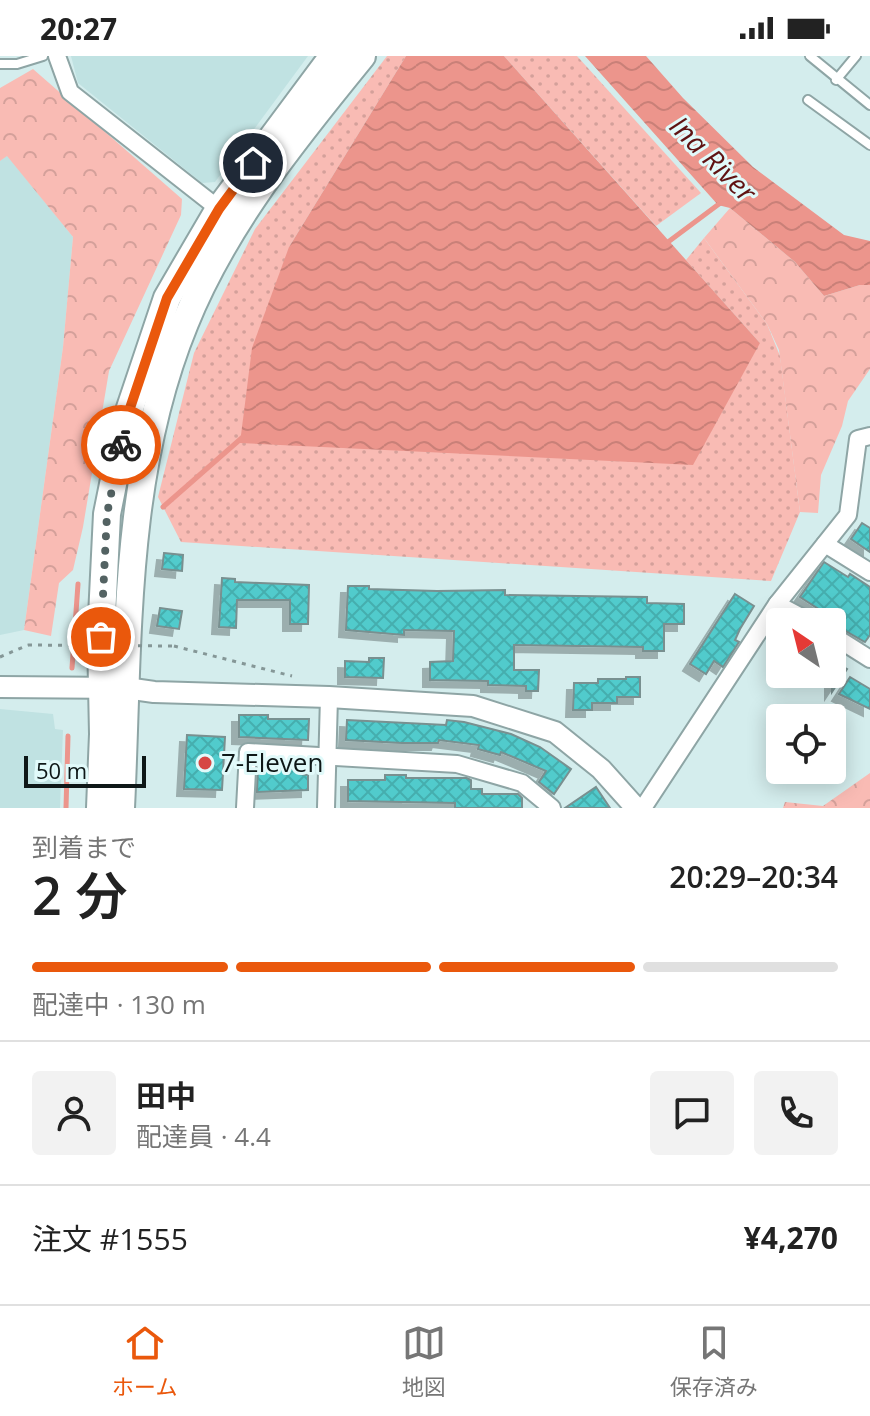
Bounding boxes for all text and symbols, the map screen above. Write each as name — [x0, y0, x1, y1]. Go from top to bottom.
text: 20:27 — [40, 8, 117, 49]
water label: Ina River — [662, 107, 766, 211]
pin — [219, 129, 287, 197]
icon: home — [231, 141, 275, 185]
courier — [81, 405, 161, 485]
icon: bike — [99, 423, 143, 467]
pin — [67, 603, 135, 671]
north arrow — [766, 608, 846, 688]
map controls — [766, 608, 846, 784]
icon: bag — [79, 615, 123, 659]
button: locate — [766, 704, 846, 784]
place label: 7-Eleven — [221, 744, 323, 780]
scale bar — [24, 752, 146, 788]
marker: 7-Eleven — [196, 754, 214, 772]
text: 50 m — [36, 755, 87, 785]
text: 到着まで — [32, 829, 136, 865]
text: 20:29–20:34 — [669, 856, 838, 897]
text: 2 分 — [32, 859, 127, 930]
text: 配達中 · 130 m — [32, 986, 206, 1022]
button: person — [32, 1071, 116, 1155]
button: chat — [650, 1071, 734, 1155]
button: phone — [754, 1071, 838, 1155]
text: 田中 — [136, 1075, 196, 1116]
text: 配達員 · 4.4 — [136, 1118, 271, 1154]
text: ¥4,270 — [744, 1217, 838, 1258]
text: 注文 #1555 — [32, 1218, 188, 1259]
tab: ホーム — [112, 1321, 177, 1401]
tab: 地図 — [402, 1321, 446, 1401]
tab: 保存済み — [670, 1321, 758, 1401]

